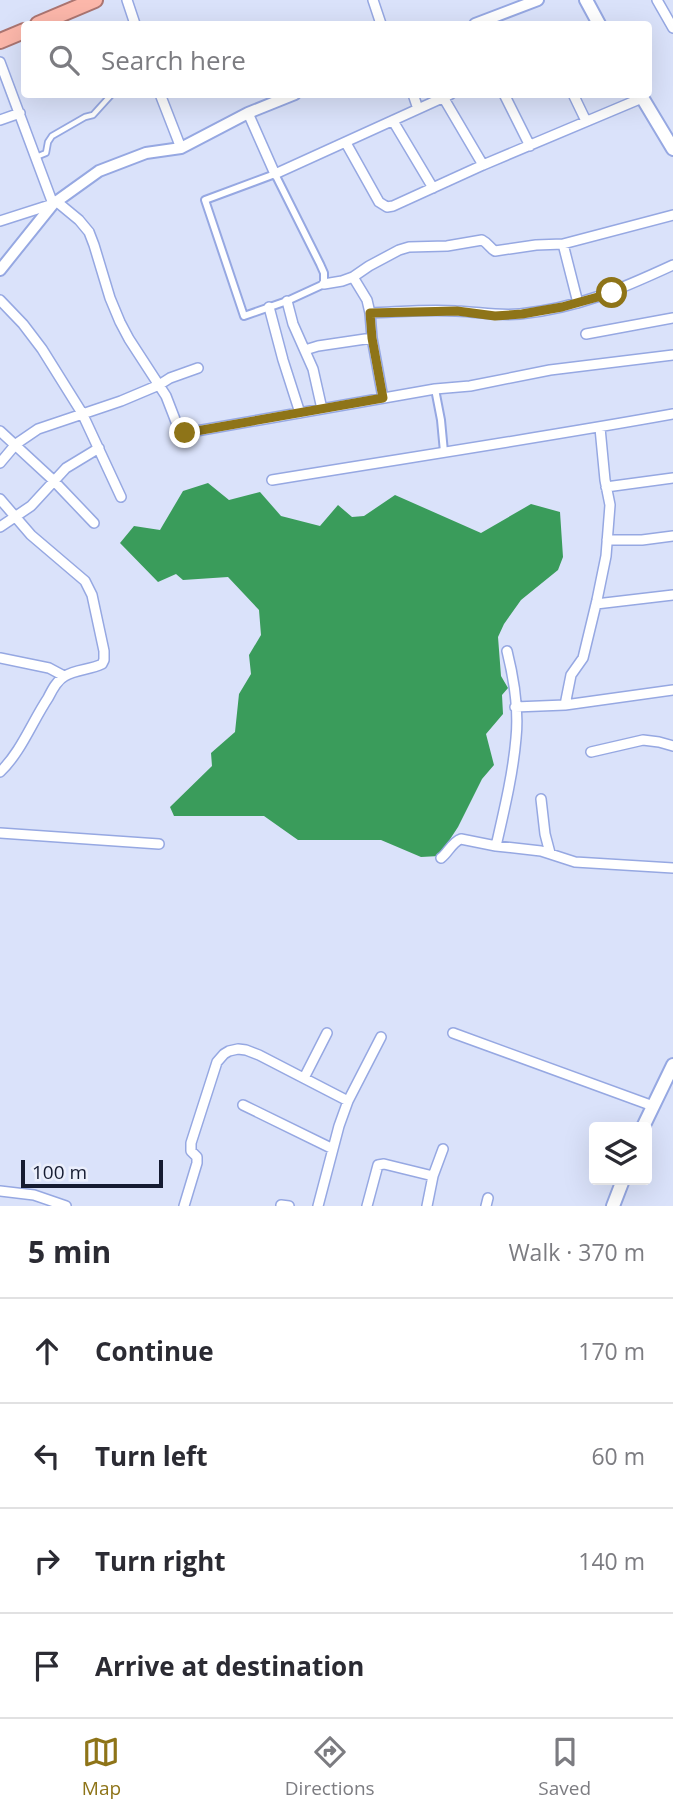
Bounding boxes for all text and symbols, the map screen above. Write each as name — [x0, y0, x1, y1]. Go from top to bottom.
search box — [21, 21, 652, 98]
icon: search — [45, 41, 83, 79]
text: Search here — [101, 42, 246, 78]
route start — [596, 277, 627, 308]
route end — [169, 417, 200, 448]
map controls — [589, 1122, 652, 1185]
button: layers — [589, 1122, 652, 1185]
scale bar — [21, 1157, 163, 1189]
text: 100 m — [32, 1159, 87, 1185]
text: 5 min — [28, 1231, 111, 1272]
text: Walk · 370 m — [508, 1236, 645, 1268]
icon: ahead — [28, 1332, 66, 1370]
text: Continue — [95, 1333, 214, 1369]
text: 170 m — [578, 1335, 645, 1367]
icon: left — [28, 1437, 66, 1475]
text: Turn left — [95, 1438, 207, 1474]
text: 60 m — [591, 1440, 645, 1472]
icon: right — [28, 1542, 66, 1580]
text: Turn right — [95, 1543, 226, 1579]
text: 140 m — [578, 1545, 645, 1577]
icon: arrive — [28, 1647, 66, 1685]
text: Arrive at destination — [95, 1648, 364, 1684]
tab: Map — [82, 1733, 121, 1801]
tab: Directions — [285, 1733, 375, 1801]
tab: Saved — [538, 1733, 591, 1801]

